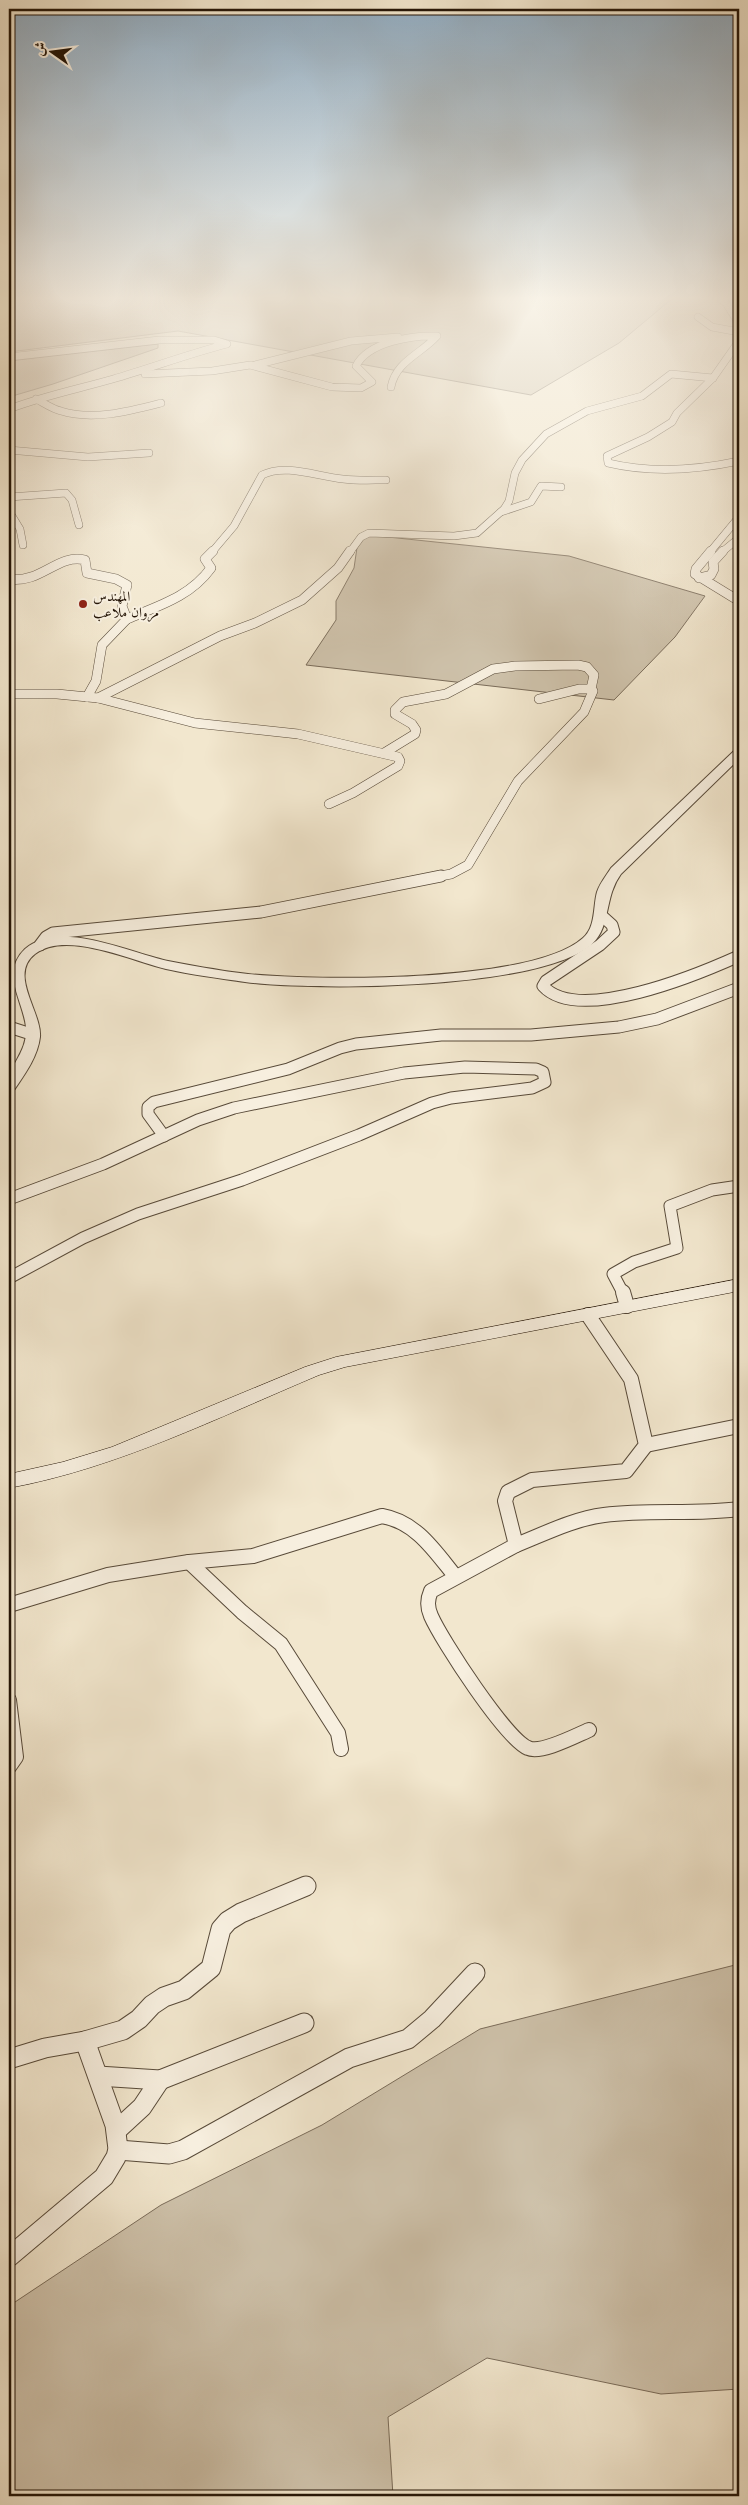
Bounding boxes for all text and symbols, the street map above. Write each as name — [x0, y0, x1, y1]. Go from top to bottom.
north arrow — [28, 28, 78, 78]
text: ش — [29, 40, 51, 58]
place label: المهندس مروان ملاعب — [93, 587, 159, 622]
marker: المهندس مروان ملاعب — [77, 598, 89, 610]

